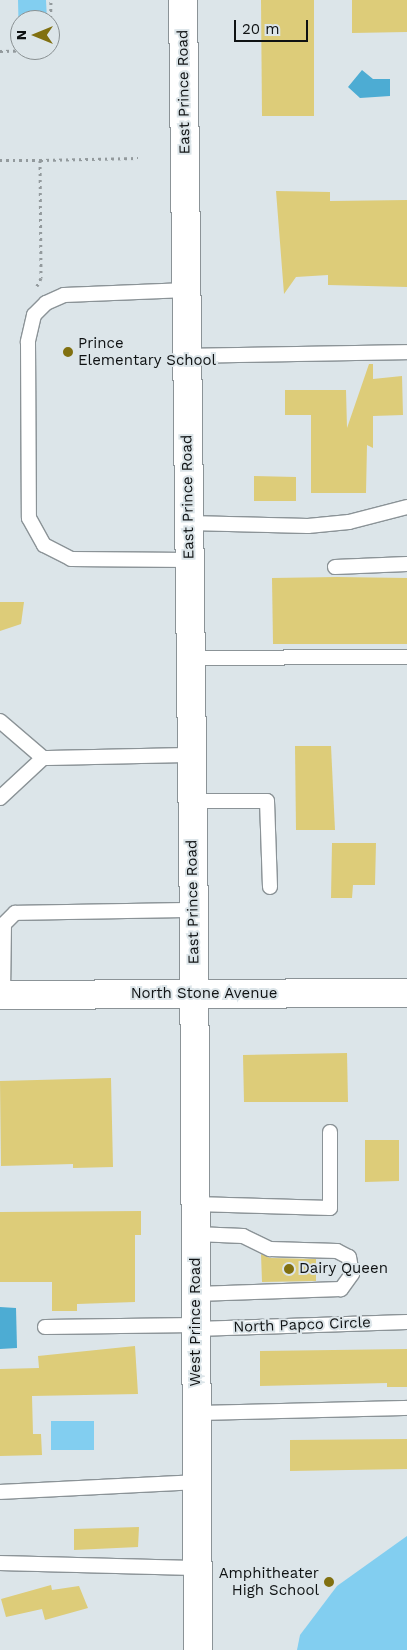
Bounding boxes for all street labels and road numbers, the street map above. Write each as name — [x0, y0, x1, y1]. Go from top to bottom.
street label: East Prince Road — [174, 30, 194, 154]
street label: East Prince Road — [178, 435, 198, 559]
street label: East Prince Road — [183, 840, 203, 964]
street label: North Stone Avenue — [130, 985, 278, 1003]
street label: West Prince Road — [187, 1257, 205, 1387]
street label: North Papco Circle — [233, 1314, 371, 1336]

